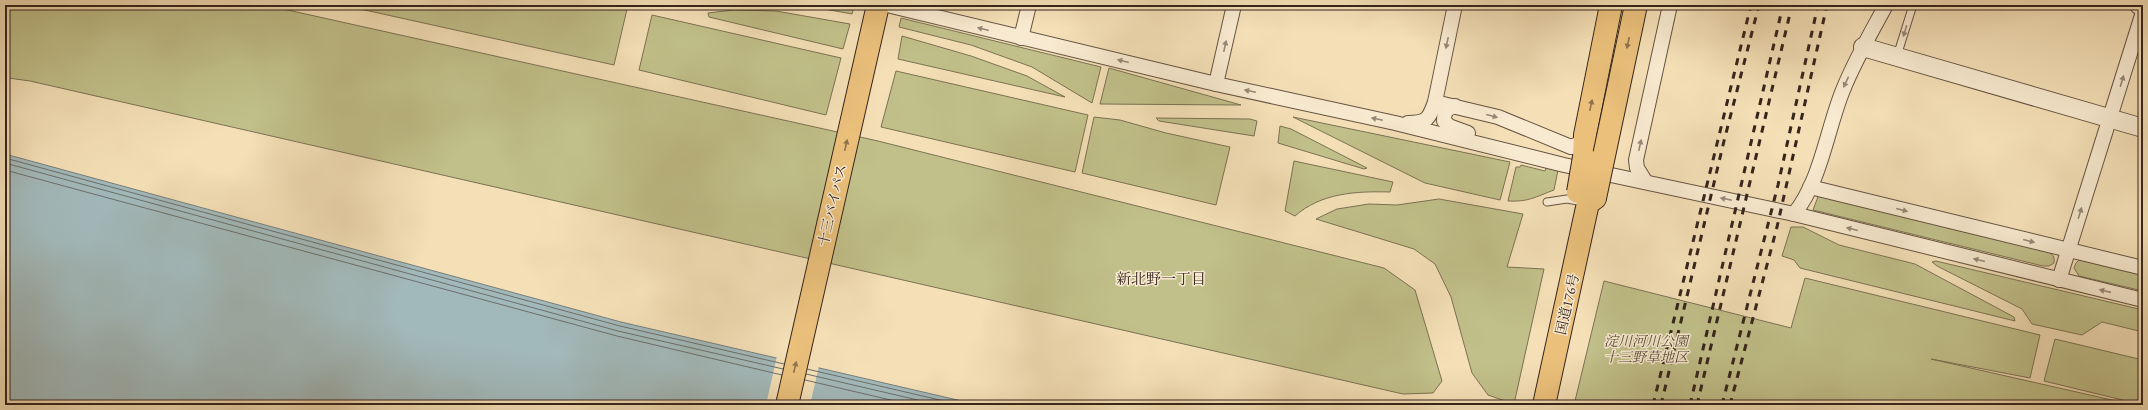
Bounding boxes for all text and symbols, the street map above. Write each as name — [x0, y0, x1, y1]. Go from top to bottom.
one-way arrow — [976, 25, 989, 31]
one-way arrow — [1902, 25, 1908, 37]
one-way arrow — [1444, 37, 1450, 49]
one-way arrow — [1624, 37, 1630, 49]
one-way arrow — [1222, 39, 1228, 52]
one-way arrow — [1117, 58, 1129, 64]
one-way arrow — [2119, 75, 2125, 87]
one-way arrow — [1843, 77, 1849, 88]
one-way arrow — [1244, 87, 1256, 93]
one-way arrow — [1588, 99, 1594, 111]
one-way arrow — [1487, 113, 1499, 119]
one-way arrow — [1371, 115, 1383, 121]
one-way arrow — [843, 139, 849, 151]
one-way arrow — [1637, 139, 1643, 151]
street label: 十三バイパス — [814, 162, 850, 248]
one-way arrow — [1720, 195, 1732, 201]
one-way arrow — [1896, 207, 1909, 213]
one-way arrow — [2078, 207, 2084, 219]
one-way arrow — [1846, 226, 1858, 232]
one-way arrow — [2023, 238, 2035, 244]
one-way arrow — [1973, 257, 1985, 263]
district label: 新北野一丁目 — [1116, 269, 1206, 288]
street label: 国道176号 — [1551, 272, 1583, 336]
one-way arrow — [2099, 288, 2111, 294]
park label: 淀川河川公園 十三野草地区 — [1604, 332, 1690, 366]
one-way arrow — [793, 361, 799, 373]

